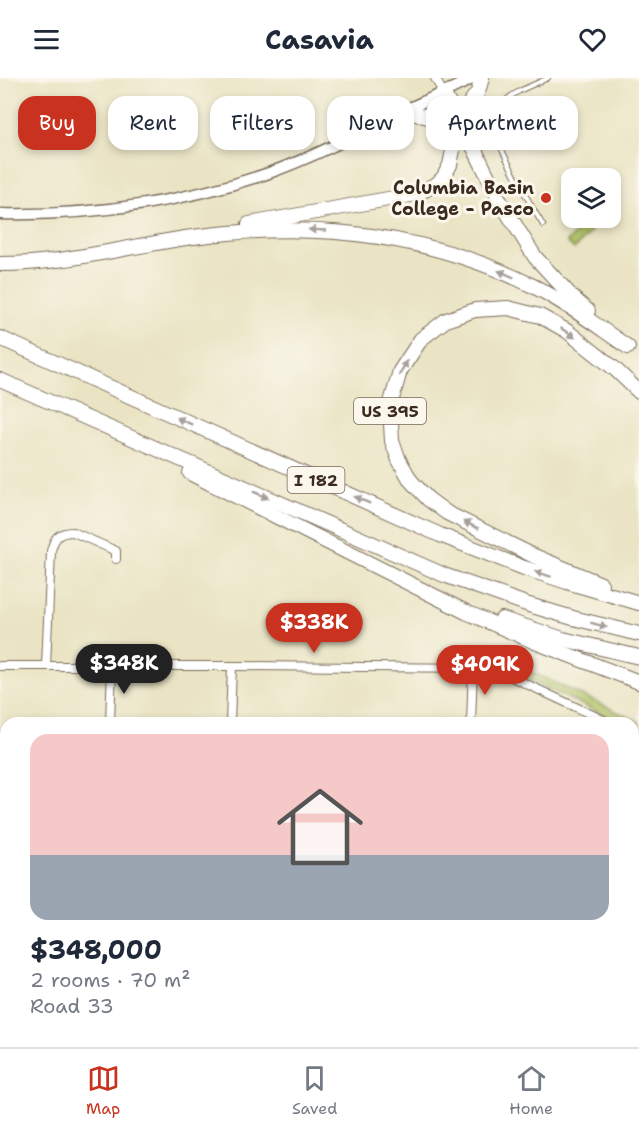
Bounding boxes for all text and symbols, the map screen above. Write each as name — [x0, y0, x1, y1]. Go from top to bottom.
text: Casavia — [265, 21, 374, 58]
icon: menu — [30, 23, 63, 56]
icon: heart — [576, 23, 609, 56]
chip: Buy — [18, 96, 96, 150]
chip: Rent — [108, 96, 198, 150]
chip: Filters — [210, 96, 315, 150]
chip: New — [327, 96, 414, 150]
chip: Apartment — [426, 96, 578, 150]
map controls — [561, 168, 621, 228]
button: layers — [561, 168, 621, 228]
place label: Columbia Basin College - Pasco — [391, 176, 534, 221]
marker: Columbia Basin College - Pasco — [539, 191, 553, 205]
one-way arrow — [308, 226, 327, 235]
one-way arrow — [497, 269, 515, 278]
one-way arrow — [560, 327, 576, 338]
one-way arrow — [398, 359, 408, 376]
road number: US 395 — [354, 398, 426, 424]
one-way arrow — [175, 416, 193, 426]
road number: I 182 — [288, 467, 344, 493]
one-way arrow — [252, 490, 270, 500]
one-way arrow — [354, 496, 371, 505]
one-way arrow — [462, 520, 479, 530]
one-way arrow — [534, 569, 552, 578]
pin: $338K — [272, 603, 356, 654]
text: $338K — [280, 609, 348, 635]
one-way arrow — [590, 620, 608, 630]
pin: $348K — [82, 644, 166, 695]
pin: $409K — [443, 645, 527, 696]
text: $348K — [90, 650, 158, 676]
text: $409K — [450, 651, 520, 677]
icon: home — [266, 773, 374, 881]
text: $348,000 — [30, 932, 162, 967]
text: 2 rooms · 70 m² — [30, 967, 191, 993]
text: Road 33 — [30, 993, 114, 1019]
tab: Map — [86, 1062, 120, 1119]
tab: Saved — [292, 1062, 337, 1119]
tab: Home — [509, 1062, 553, 1119]

